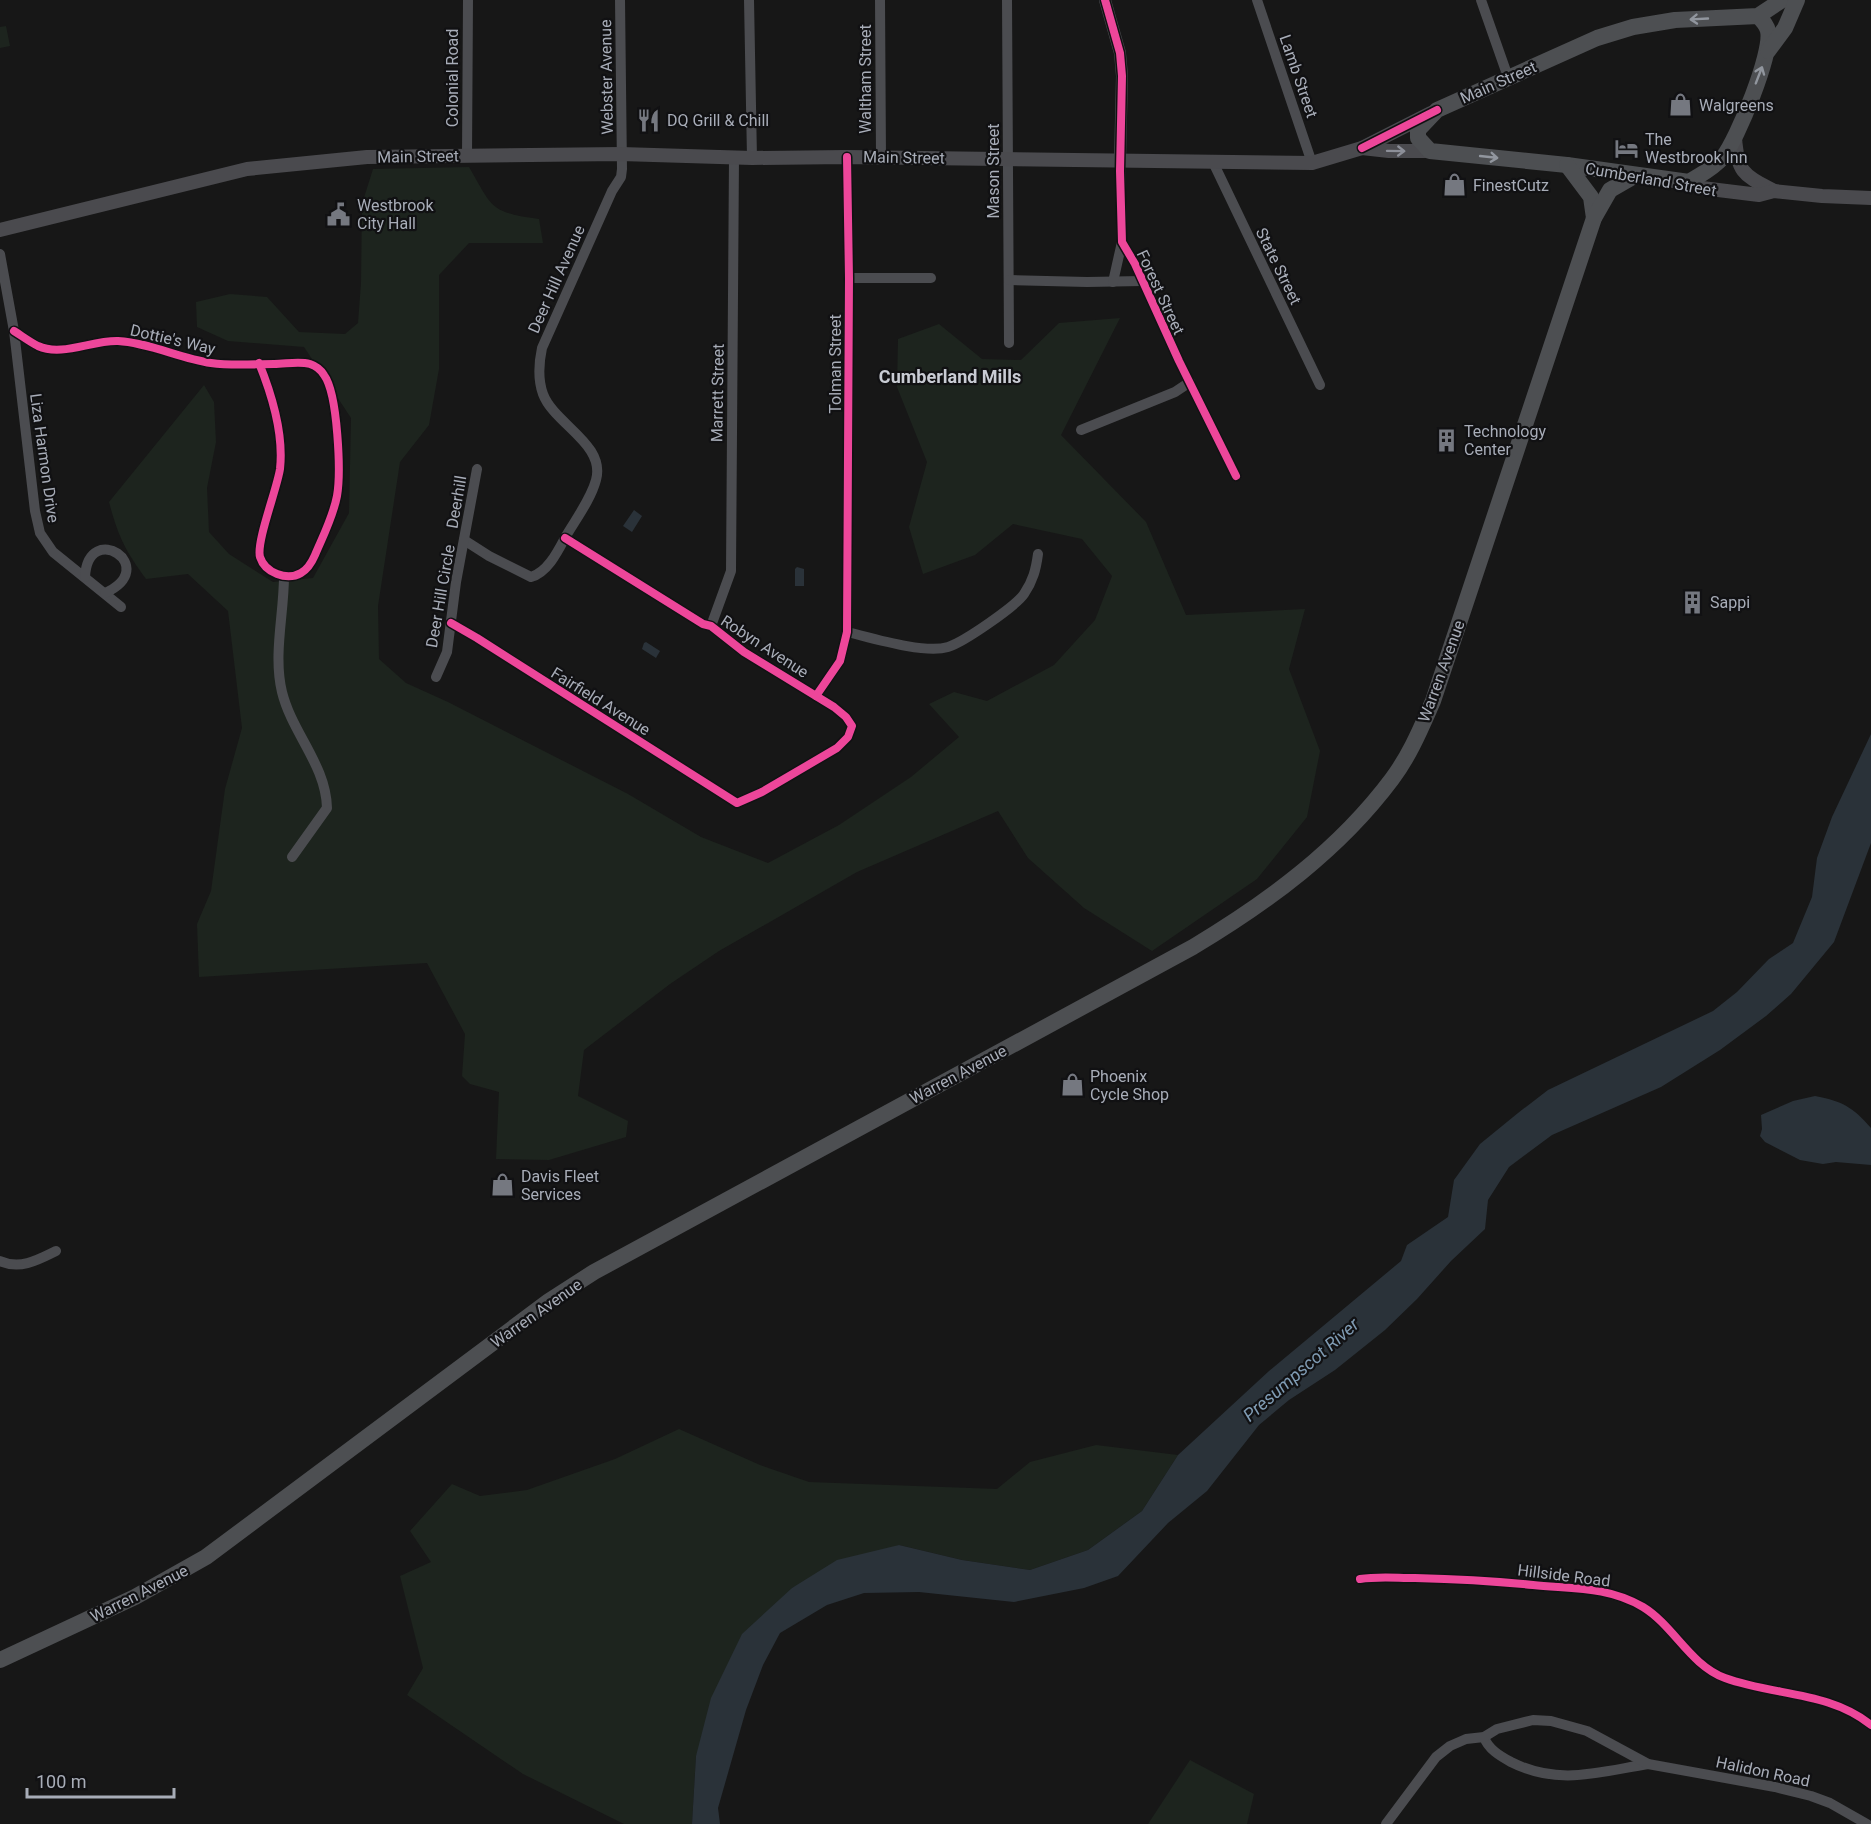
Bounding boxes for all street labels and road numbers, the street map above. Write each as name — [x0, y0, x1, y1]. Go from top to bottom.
street label: Webster Avenue — [596, 19, 617, 135]
street label: Waltham Street — [856, 24, 875, 134]
street label: Colonial Road — [443, 29, 462, 127]
street label: Lamb Street — [1275, 32, 1322, 120]
street label: Main Street — [1457, 57, 1539, 108]
street label: Mason Street — [984, 123, 1003, 219]
street label: Main Street — [377, 146, 459, 167]
street label: Main Street — [863, 147, 945, 168]
street label: Cumberland Street — [1584, 159, 1718, 200]
street label: Deer Hill Avenue — [524, 222, 589, 336]
street label: State Street — [1252, 225, 1305, 308]
street label: Forest Street — [1133, 247, 1188, 338]
street label: Tolman Street — [826, 314, 845, 414]
street label: Dottie's Way — [128, 320, 218, 359]
street label: Marrett Street — [707, 344, 728, 442]
street label: Liza Harmon Drive — [26, 392, 63, 524]
street label: Deerhill — [443, 474, 470, 530]
street label: Deer Hill Circle — [422, 543, 459, 649]
street label: Robyn Avenue — [717, 611, 812, 682]
street label: Warren Avenue — [1414, 618, 1469, 725]
street label: Fairfield Avenue — [548, 663, 654, 739]
street label: Warren Avenue — [907, 1041, 1010, 1108]
street label: Warren Avenue — [487, 1275, 586, 1352]
street label: Hillside Road — [1516, 1560, 1611, 1591]
street label: Warren Avenue — [87, 1561, 191, 1626]
street label: Halidon Road — [1714, 1752, 1812, 1791]

